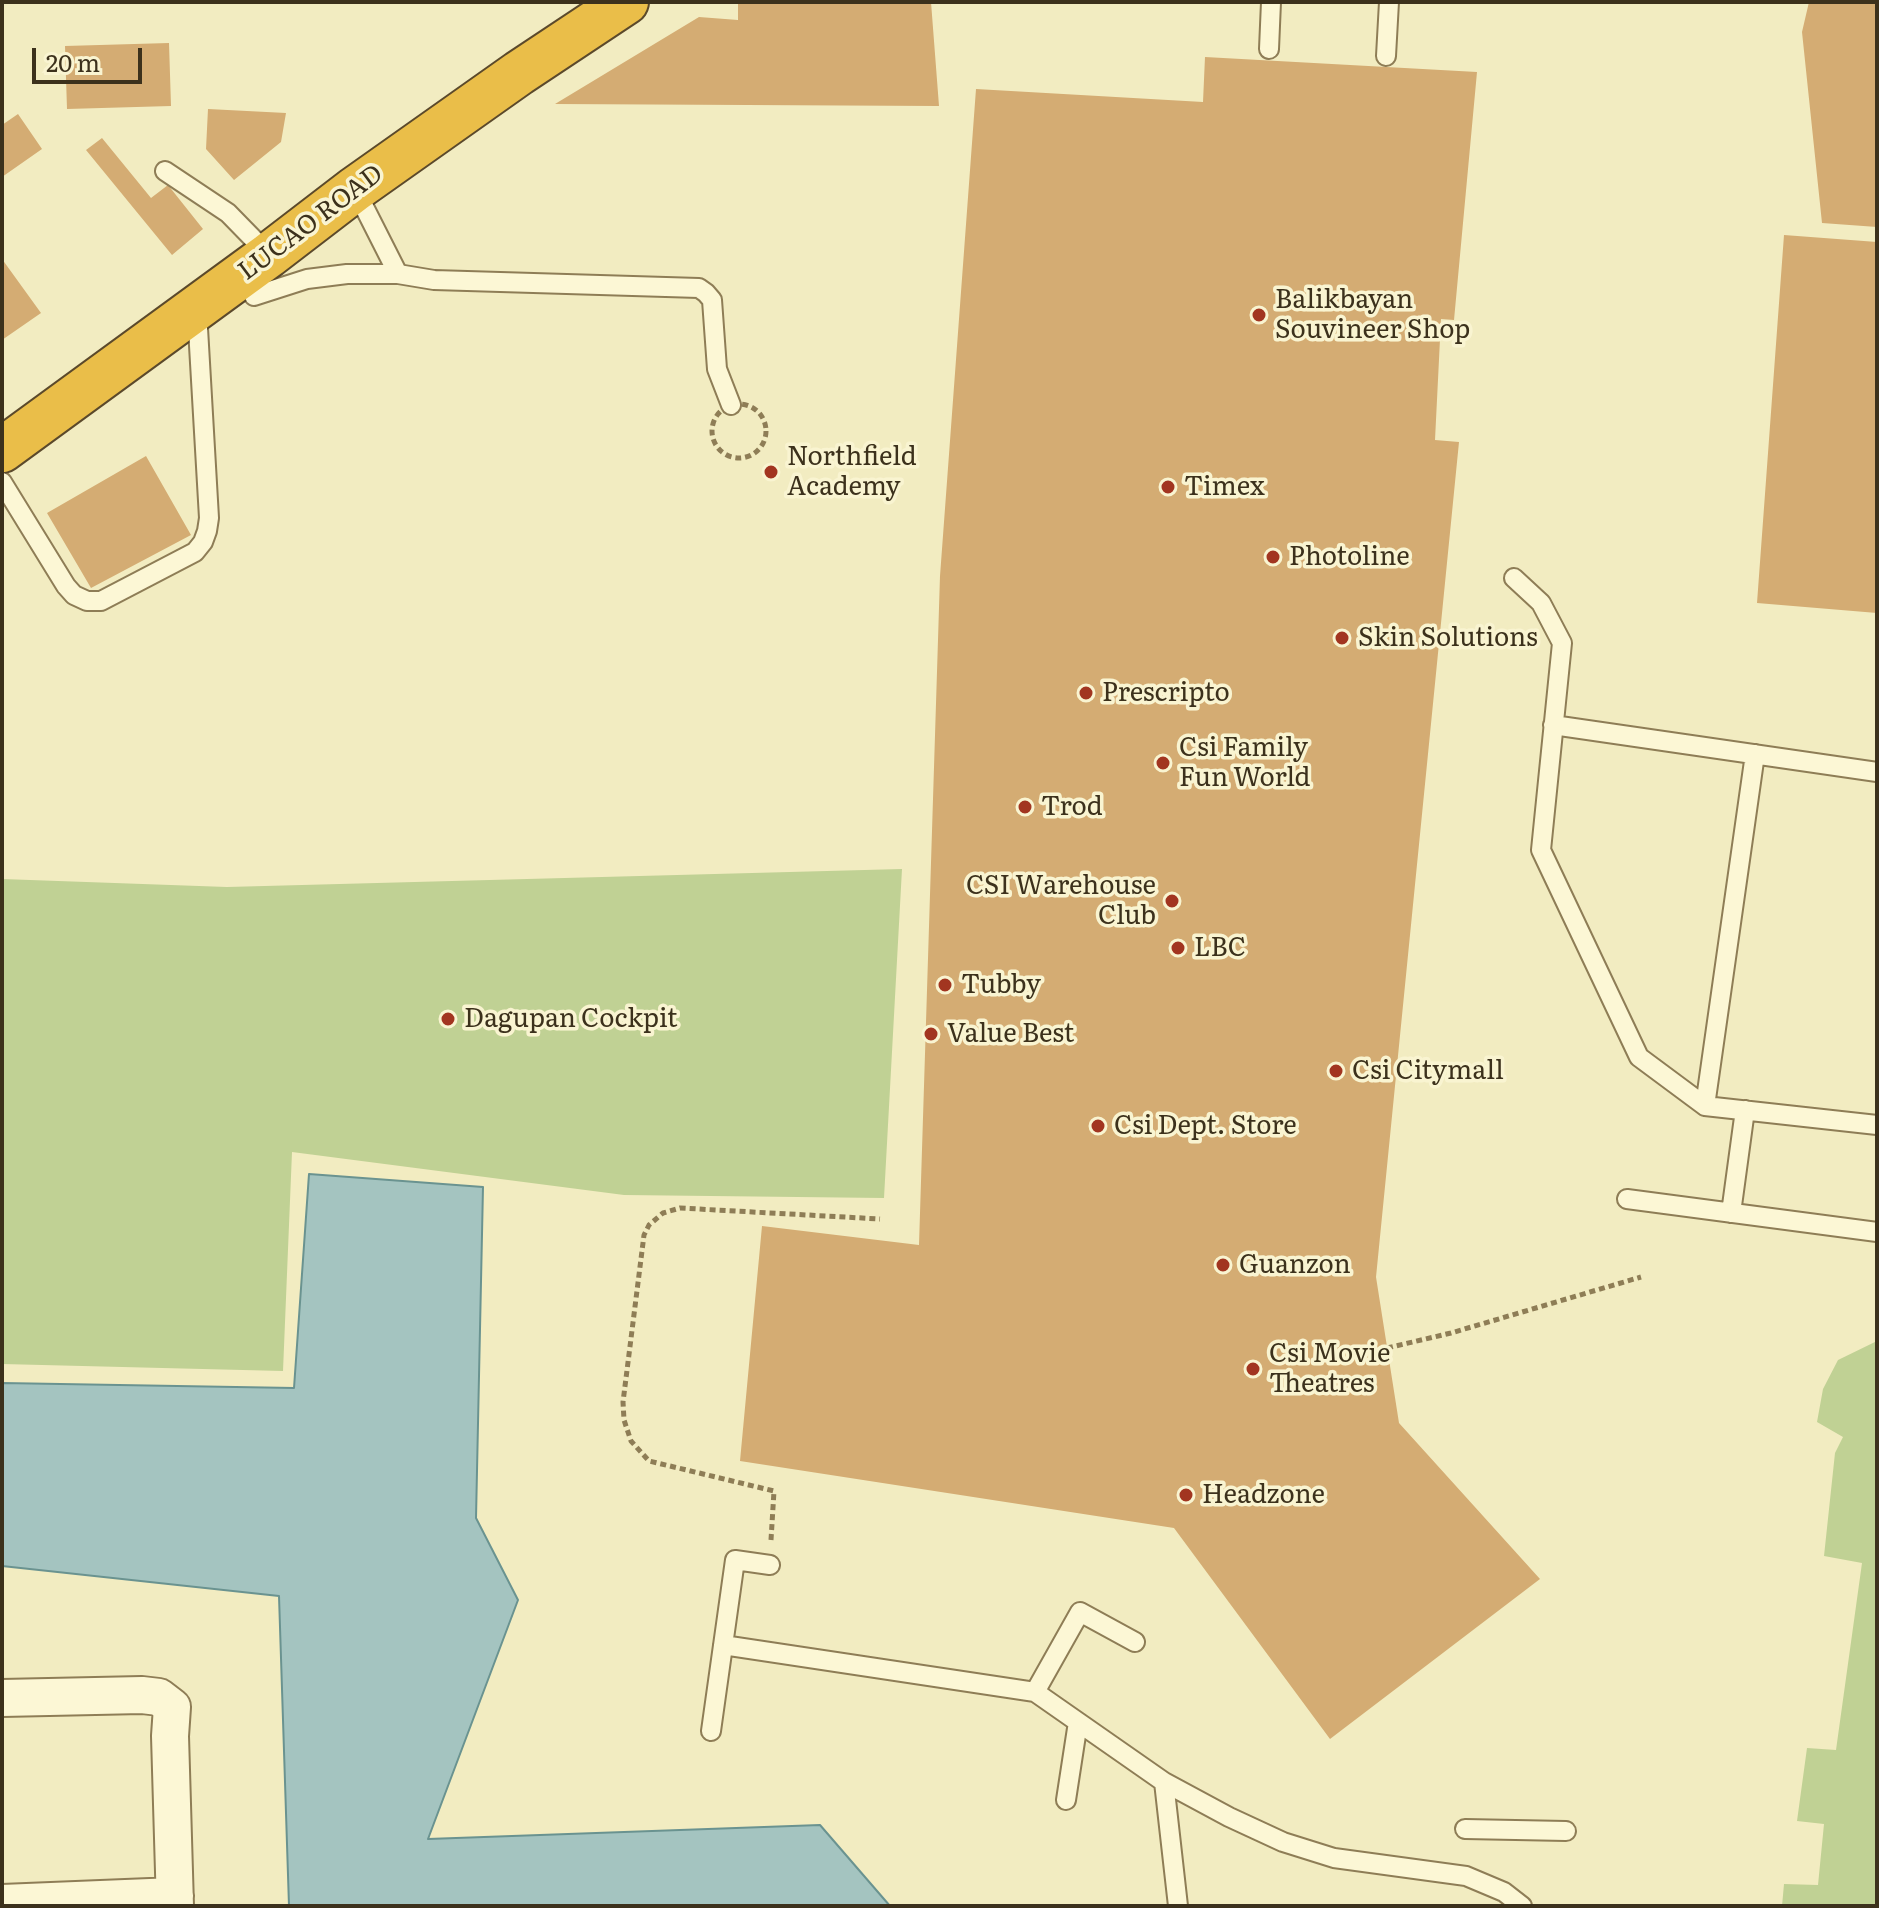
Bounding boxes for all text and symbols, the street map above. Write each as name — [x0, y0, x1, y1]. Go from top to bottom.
scale bar — [36, 32, 146, 82]
text: 20 m — [46, 44, 100, 79]
street label: LUCAO ROAD — [233, 159, 389, 287]
place label: Balikbayan Souvineer Shop — [1275, 284, 1470, 346]
marker: Balikbayan Souvineer Shop — [1250, 306, 1268, 324]
place label: Northfield Academy — [787, 441, 917, 502]
marker: Northfield Academy — [762, 463, 780, 481]
place label: Timex — [1184, 471, 1265, 503]
marker: Timex — [1159, 478, 1177, 496]
place label: Photoline — [1289, 541, 1410, 573]
marker: Photoline — [1264, 548, 1282, 566]
place label: Skin Solutions — [1358, 622, 1538, 654]
marker: Skin Solutions — [1333, 629, 1351, 647]
place label: Prescripto — [1102, 677, 1230, 709]
marker: Prescripto — [1077, 684, 1095, 702]
place label: Csi Family Fun World — [1179, 732, 1311, 794]
marker: Csi Family Fun World — [1154, 754, 1172, 772]
place label: Trod — [1041, 791, 1103, 823]
marker: Trod — [1016, 798, 1034, 816]
place label: CSI Warehouse Club — [966, 870, 1156, 932]
marker: CSI Warehouse Club — [1163, 892, 1181, 910]
place label: LBC — [1194, 932, 1246, 964]
marker: LBC — [1169, 939, 1187, 957]
place label: Tubby — [961, 969, 1041, 1001]
marker: Tubby — [936, 976, 954, 994]
place label: Dagupan Cockpit — [464, 1003, 677, 1035]
marker: Dagupan Cockpit — [439, 1010, 457, 1028]
place label: Value Best — [947, 1018, 1074, 1050]
marker: Value Best — [922, 1025, 940, 1043]
place label: Csi Citymall — [1352, 1055, 1504, 1087]
marker: Csi Citymall — [1327, 1062, 1345, 1080]
place label: Csi Dept. Store — [1114, 1110, 1297, 1142]
marker: Csi Dept. Store — [1089, 1117, 1107, 1135]
place label: Guanzon — [1239, 1249, 1351, 1281]
marker: Guanzon — [1214, 1256, 1232, 1274]
place label: Csi Movie Theatres — [1269, 1338, 1390, 1400]
marker: Csi Movie Theatres — [1244, 1360, 1262, 1378]
place label: Headzone — [1202, 1479, 1325, 1511]
marker: Headzone — [1177, 1486, 1195, 1504]

